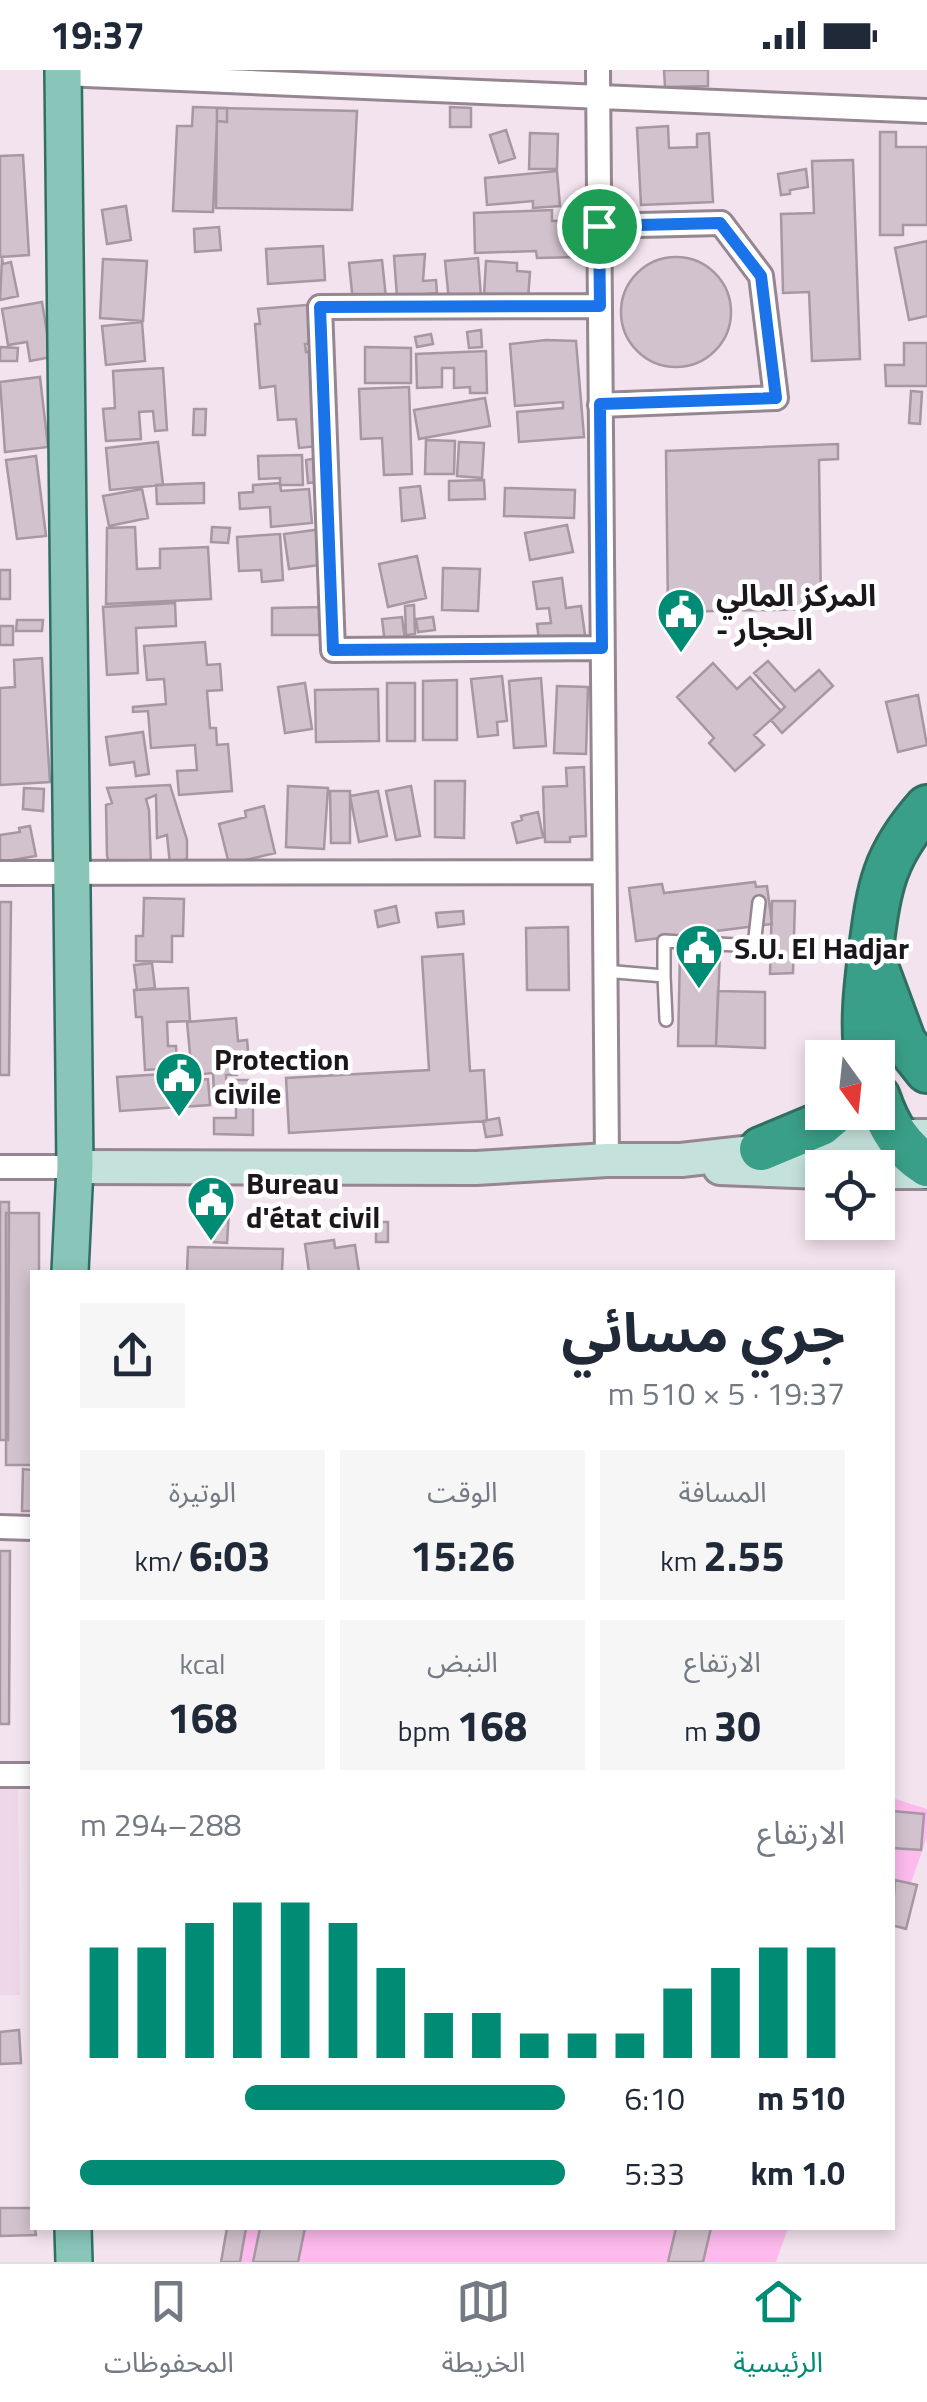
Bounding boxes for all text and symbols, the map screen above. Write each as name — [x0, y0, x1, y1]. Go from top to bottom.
text: 19:37 — [50, 6, 145, 64]
pin — [557, 184, 642, 269]
icon: arrive — [572, 199, 627, 254]
place label: المركز المالي - الحجار — [716, 572, 876, 652]
public building icon: المركز المالي - الحجار — [655, 586, 707, 654]
public building icon: S.U. El Hadjar — [673, 922, 725, 990]
place label: S.U. El Hadjar — [734, 925, 909, 971]
place label: Protection civile — [214, 1036, 350, 1116]
north arrow — [805, 1040, 895, 1130]
map controls — [805, 1040, 895, 1240]
public building icon: Protection civile — [153, 1050, 205, 1118]
button: locate — [805, 1150, 895, 1240]
place label: Bureau d'état civil — [246, 1160, 380, 1240]
public building icon: Bureau d'état civil — [185, 1174, 237, 1242]
text: جري مسائي — [561, 1290, 845, 1373]
button: share — [80, 1303, 185, 1408]
text: 19:37 · 5 × 510 m — [608, 1369, 845, 1417]
text: الوتيرة — [169, 1470, 236, 1513]
text: الوقت — [427, 1470, 498, 1513]
text: المسافة — [678, 1470, 767, 1513]
text: 6:03 — [189, 1523, 270, 1587]
text: 15:26 — [410, 1523, 515, 1587]
text: 2.55 — [703, 1523, 785, 1587]
text: /km — [135, 1539, 189, 1582]
text: km — [660, 1539, 703, 1582]
text: النبض — [427, 1640, 498, 1683]
text: الارتفاع — [684, 1640, 761, 1683]
text: kcal — [180, 1642, 225, 1685]
text: 168 — [167, 1685, 238, 1749]
text: 168 — [457, 1693, 527, 1757]
text: 30 — [714, 1693, 761, 1757]
text: bpm — [398, 1709, 457, 1752]
text: m — [684, 1709, 714, 1752]
text: 288–294 m — [80, 1800, 242, 1848]
text: الارتفاع — [757, 1808, 845, 1856]
text: 6:10 — [624, 2074, 685, 2122]
text: 510 m — [757, 2074, 845, 2122]
text: 5:33 — [624, 2149, 685, 2197]
text: 1.0 km — [751, 2149, 845, 2197]
tab: المحفوظات — [104, 2274, 234, 2393]
tab: الخريطة — [442, 2274, 525, 2393]
tab: الرئيسية — [733, 2274, 823, 2393]

